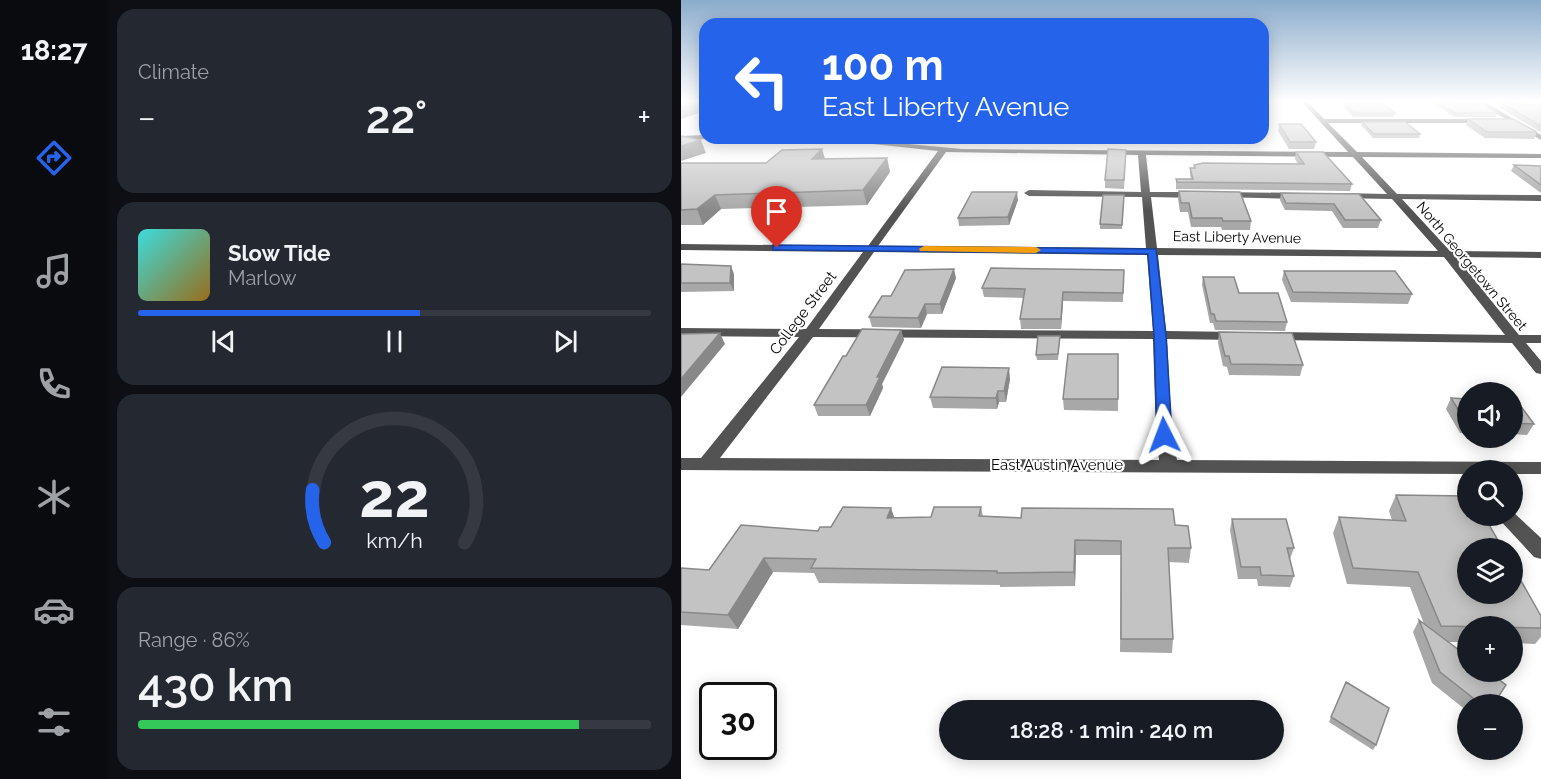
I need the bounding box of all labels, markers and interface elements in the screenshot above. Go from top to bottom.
text: 18:27 [21,35,87,66]
text: 100 m [822,41,944,90]
icon: left [723,42,801,120]
text: Climate [138,60,209,84]
text: 22° [366,91,427,144]
text: East Liberty Avenue [822,91,1069,122]
text: − [138,98,156,137]
text: + [637,98,651,137]
icon: directions [33,137,75,179]
pin [751,186,802,248]
icon: arrive [760,195,793,228]
street label: North Georgetown Street [1413,198,1531,334]
street label: East Liberty Avenue [1173,228,1301,246]
text: Slow Tide [228,240,330,266]
icon: music [33,250,75,292]
text: Marlow [228,266,297,290]
street label: College Street [766,268,840,358]
icon: previous [207,325,240,358]
icon: pause [378,325,411,358]
icon: next [549,325,582,358]
icon: phone [33,363,75,405]
map controls [1457,382,1523,760]
button: sound [1457,382,1523,448]
position arrow [1132,403,1196,467]
street label: East Austin Avenue [991,456,1123,474]
text: 22 [359,458,430,532]
button: search [1457,460,1523,526]
icon: climate [33,476,75,518]
text: km/h [366,528,423,553]
button: layers [1457,538,1523,604]
icon: car [33,589,75,631]
button: + [1457,616,1523,682]
text: Range · 86% [138,628,250,652]
text: 430 km [138,659,293,712]
speed limit sign: 30 [699,682,777,760]
button: − [1457,694,1523,760]
icon: filters [33,701,75,743]
text: 18:28 · 1 min · 240 m [1010,717,1213,743]

